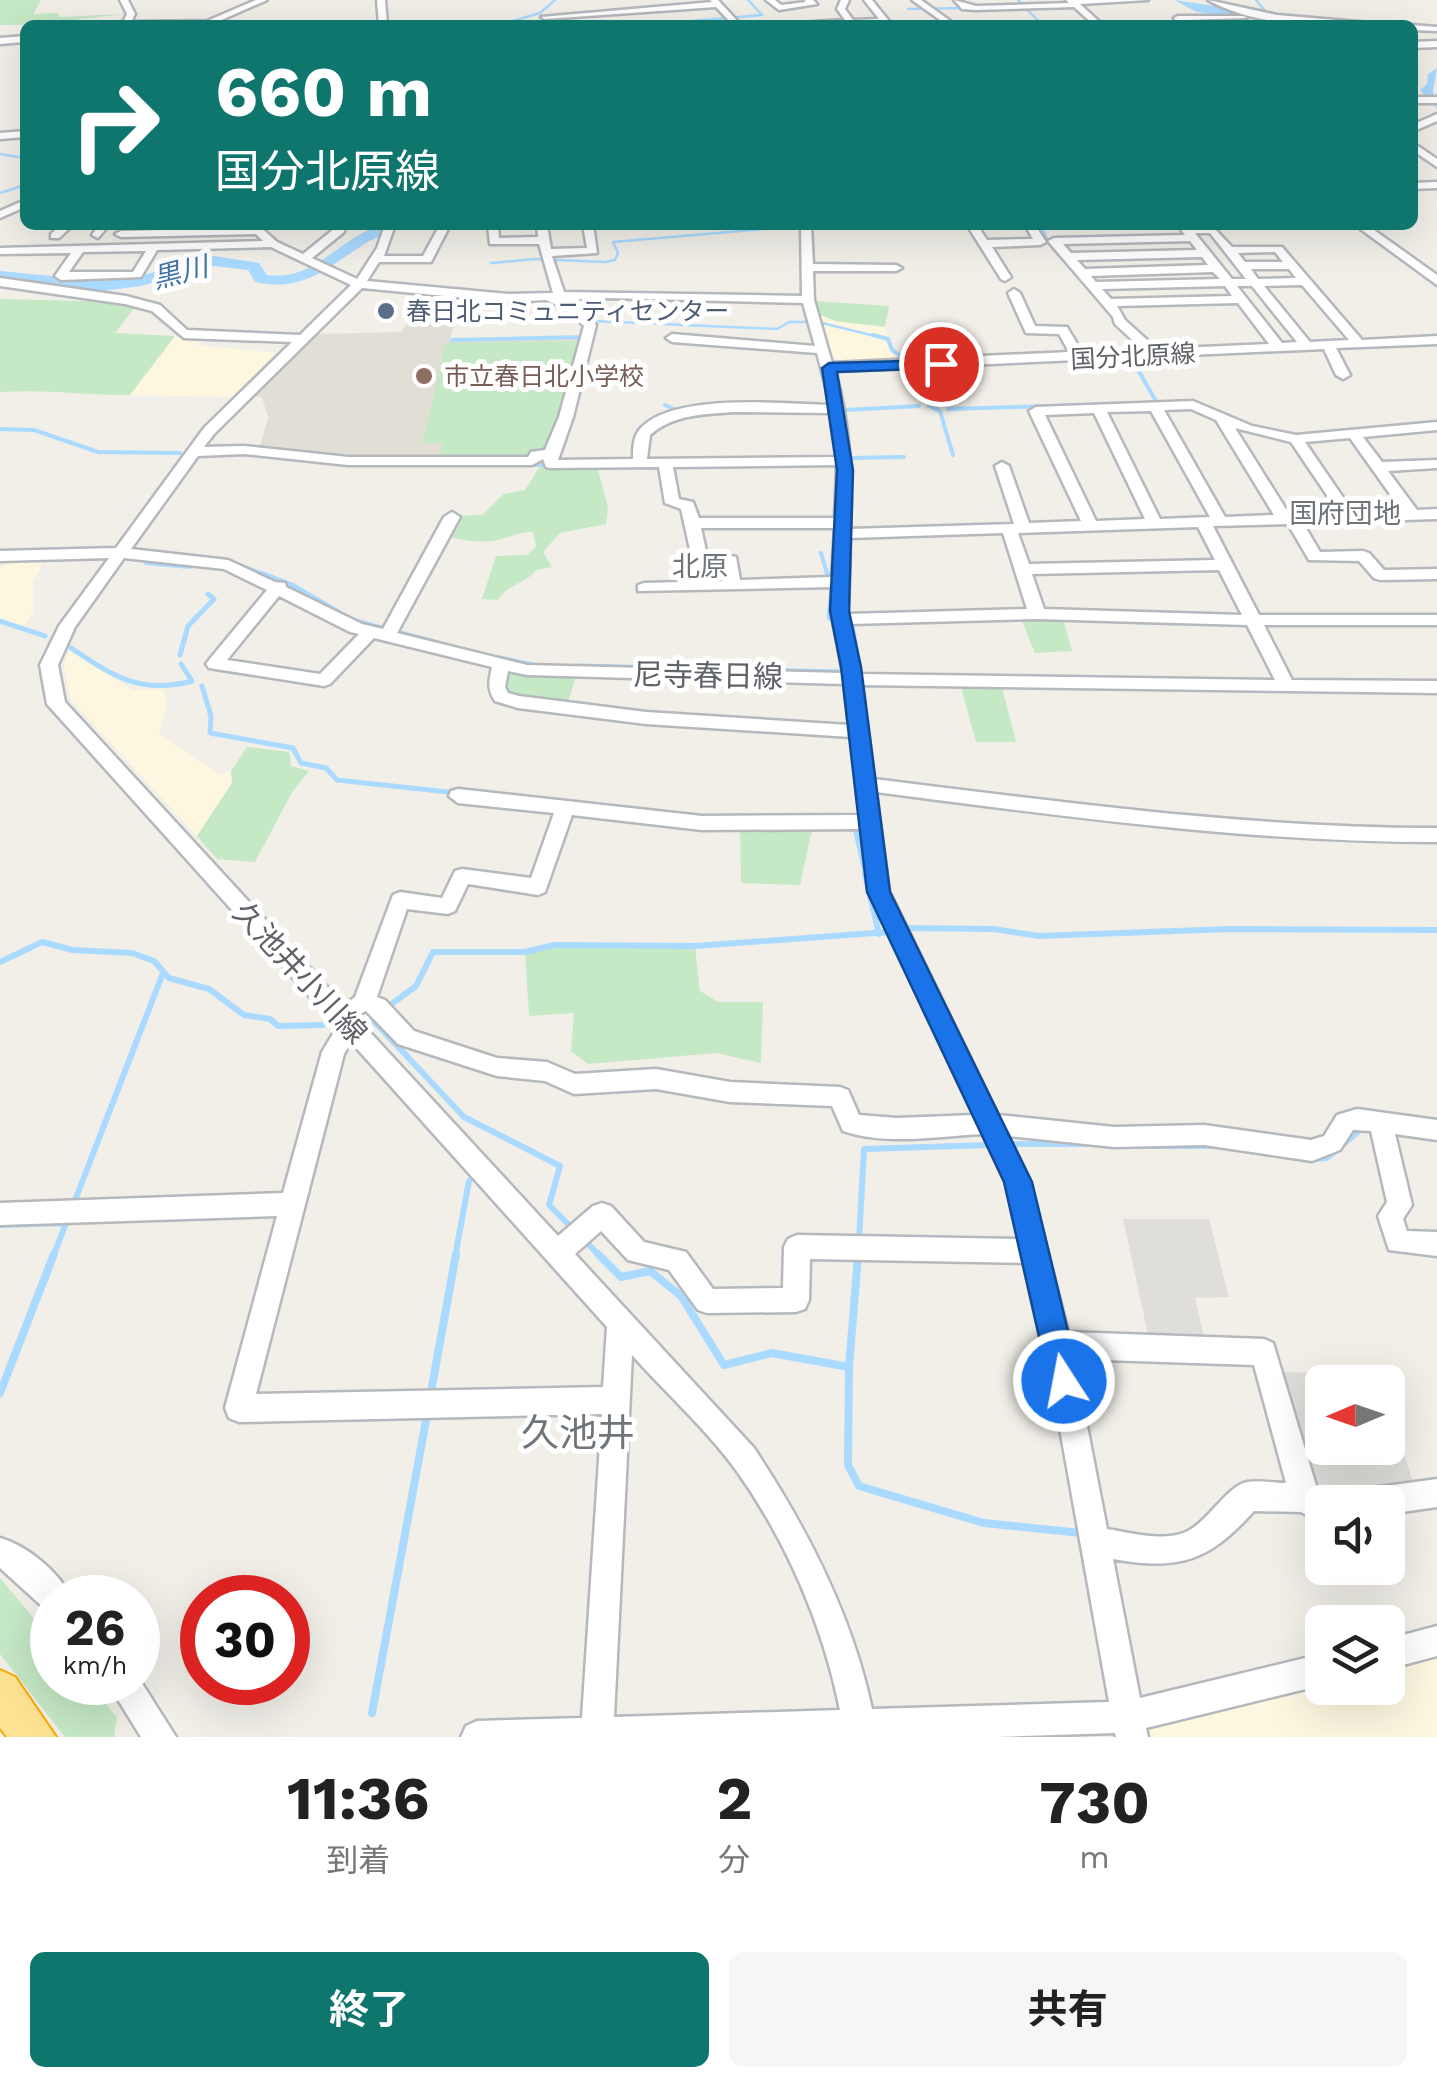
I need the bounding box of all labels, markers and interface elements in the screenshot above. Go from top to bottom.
text: 660 m [215,51,432,133]
icon: right [50,60,180,190]
text: 国分北原線 [215,145,440,198]
water label: 黒川 [149,249,214,295]
place label: 春日北コミュニティセンター [406,297,730,326]
marker: 春日北コミュニティセンター [375,300,397,322]
pin [899,322,984,407]
icon: arrive [914,337,969,392]
street label: 国分北原線 [1070,339,1196,374]
place label: 市立春日北小学校 [444,362,644,391]
marker: 市立春日北小学校 [413,365,435,387]
district label: 国府団地 [1289,497,1401,530]
district label: 北原 [672,550,728,583]
street label: 尼寺春日線 [633,657,783,694]
street label: 久池井小川線 [226,895,375,1050]
position arrow [1012,1329,1116,1433]
north arrow [1305,1365,1405,1465]
map controls [1305,1365,1405,1705]
district label: 久池井 [521,1411,635,1455]
button: sound [1305,1485,1405,1585]
speed limit sign: 30 [180,1575,310,1705]
text: 26 [65,1598,125,1657]
button: layers [1305,1605,1405,1705]
text: km/h [63,1651,127,1680]
text: 11:36 [287,1763,429,1834]
text: 2 [716,1763,752,1834]
text: 730 [1039,1767,1150,1838]
text: m [1079,1838,1110,1876]
text: 到着 [326,1841,390,1879]
text: 分 [718,1841,750,1879]
button: 終了 [30,1952,709,2067]
button: 共有 [729,1952,1407,2067]

